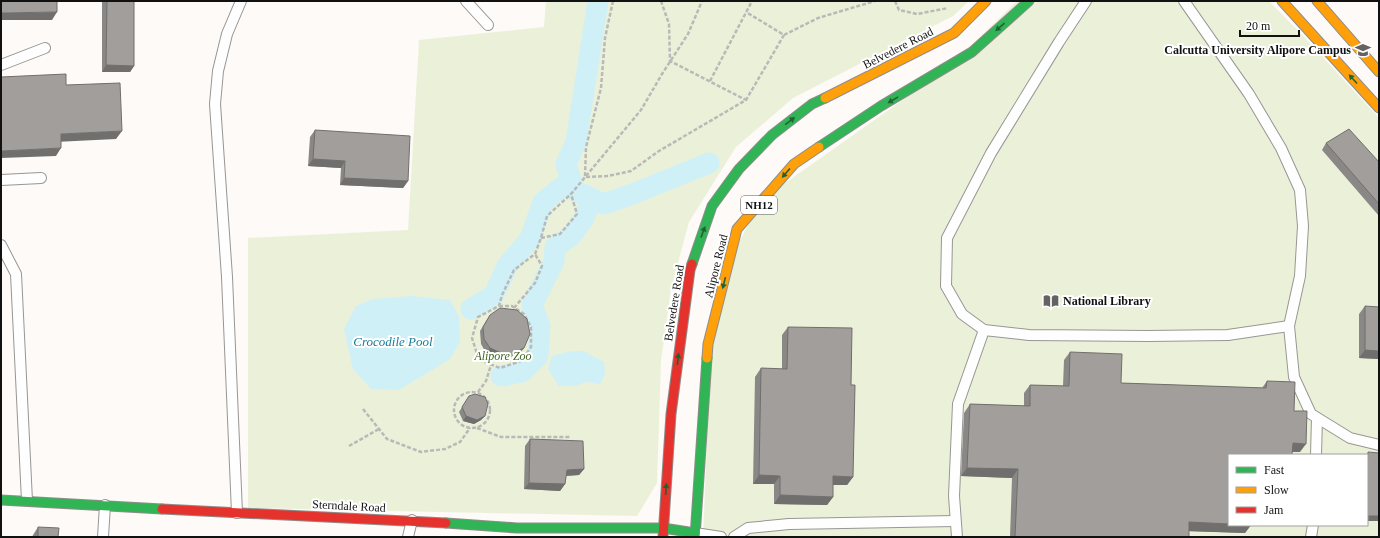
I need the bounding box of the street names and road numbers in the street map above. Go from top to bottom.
street label: Belvedere Road [861,24,935,72]
road number: NH12 [741,196,777,214]
street label: Alipore Road [701,233,731,299]
street label: Belvedere Road [661,264,687,342]
street label: Sterndale Road [312,497,386,515]

